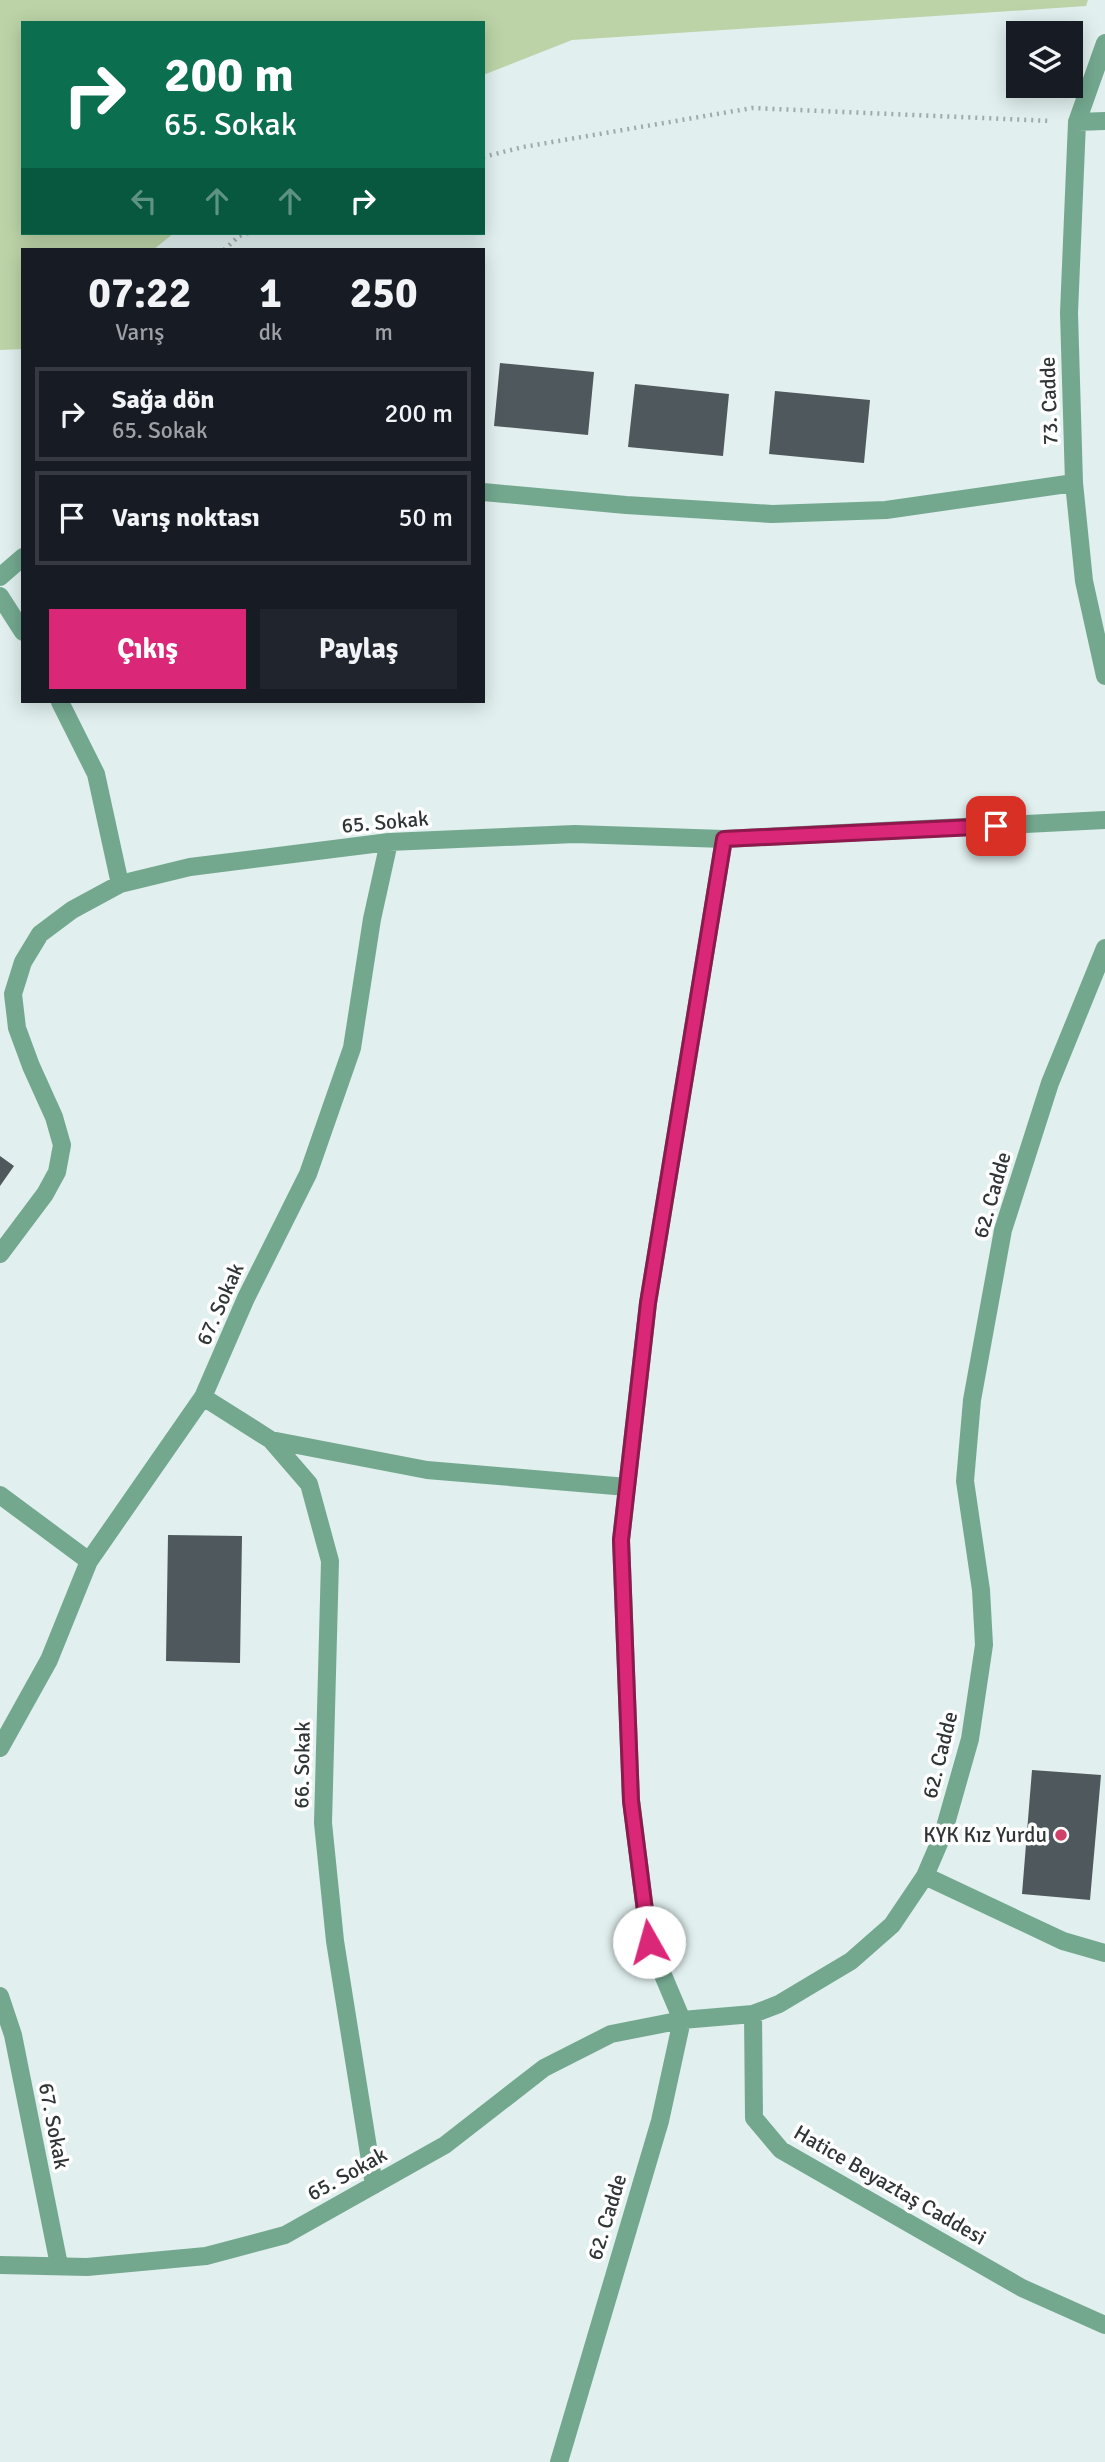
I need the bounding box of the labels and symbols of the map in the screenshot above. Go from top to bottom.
street label: 73. Cadde [1034,356,1064,446]
pin [966,796,1026,856]
street label: 65. Sokak [340,805,430,839]
street label: 62. Cadde [967,1149,1017,1241]
street label: 67. Sokak [190,1258,250,1349]
street label: 62. Cadde [917,1709,963,1801]
street label: 66. Sokak [288,1721,316,1809]
place label: KYK Kız Yurdu [923,1822,1047,1848]
marker: KYK Kız Yurdu [1053,1827,1069,1843]
position arrow [612,1905,686,1979]
street label: 67. Sokak [33,2081,75,2172]
street label: Hatice Beyaztaş Caddesi [789,2119,991,2251]
street label: 65. Sokak [303,2141,392,2206]
street label: 62. Cadde [582,2171,632,2263]

